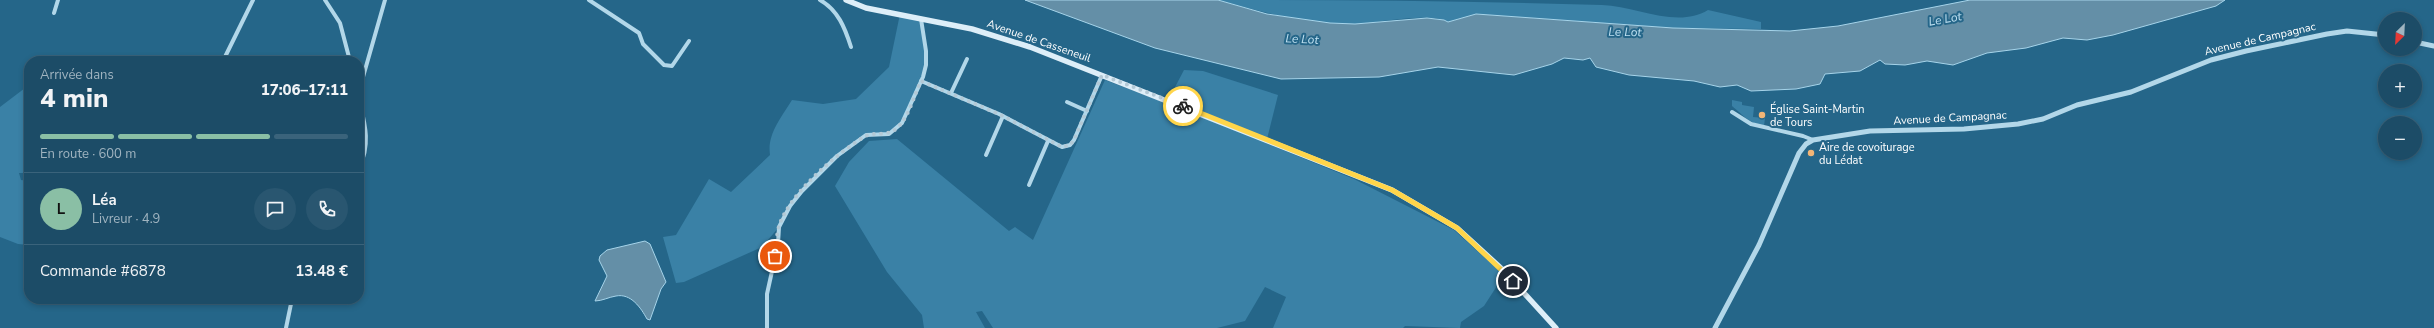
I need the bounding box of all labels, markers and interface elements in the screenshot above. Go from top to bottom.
water label: Le Lot [1927,8,1964,30]
north arrow [2378,12,2422,56]
map controls [2378,12,2422,160]
street label: Avenue de Casseneuil [985,16,1094,66]
street label: Avenue de Campagnac [2203,19,2317,59]
water label: Le Lot [1608,24,1643,40]
water label: Le Lot [1285,30,1320,48]
button: + [2378,64,2422,108]
text: Arrivée dans [40,66,114,84]
text: 17:06–17:11 [261,80,348,100]
text: 4 min [40,81,108,116]
courier [1163,86,1203,126]
icon: bike [1172,95,1194,117]
place label: Église Saint-Martin de Tours [1770,101,1865,130]
street label: Avenue de Campagnac [1893,108,2007,128]
marker: Église Saint-Martin de Tours [1757,110,1767,120]
button: − [2378,116,2422,160]
place label: Aire de covoiturage du Lédat [1819,140,1915,168]
text: En route · 600 m [40,145,136,163]
marker: Aire de covoiturage du Lédat [1806,148,1816,158]
button: chat [254,188,296,230]
button: phone [306,188,348,230]
text: Léa [92,190,117,210]
text: L [57,199,65,219]
text: Livreur · 4.9 [92,210,160,228]
pin [758,239,792,273]
icon: bag [764,245,786,267]
text: Commande #6878 [40,261,166,281]
text: 13.48 € [295,261,348,281]
pin [1496,264,1530,298]
icon: home [1502,270,1524,292]

